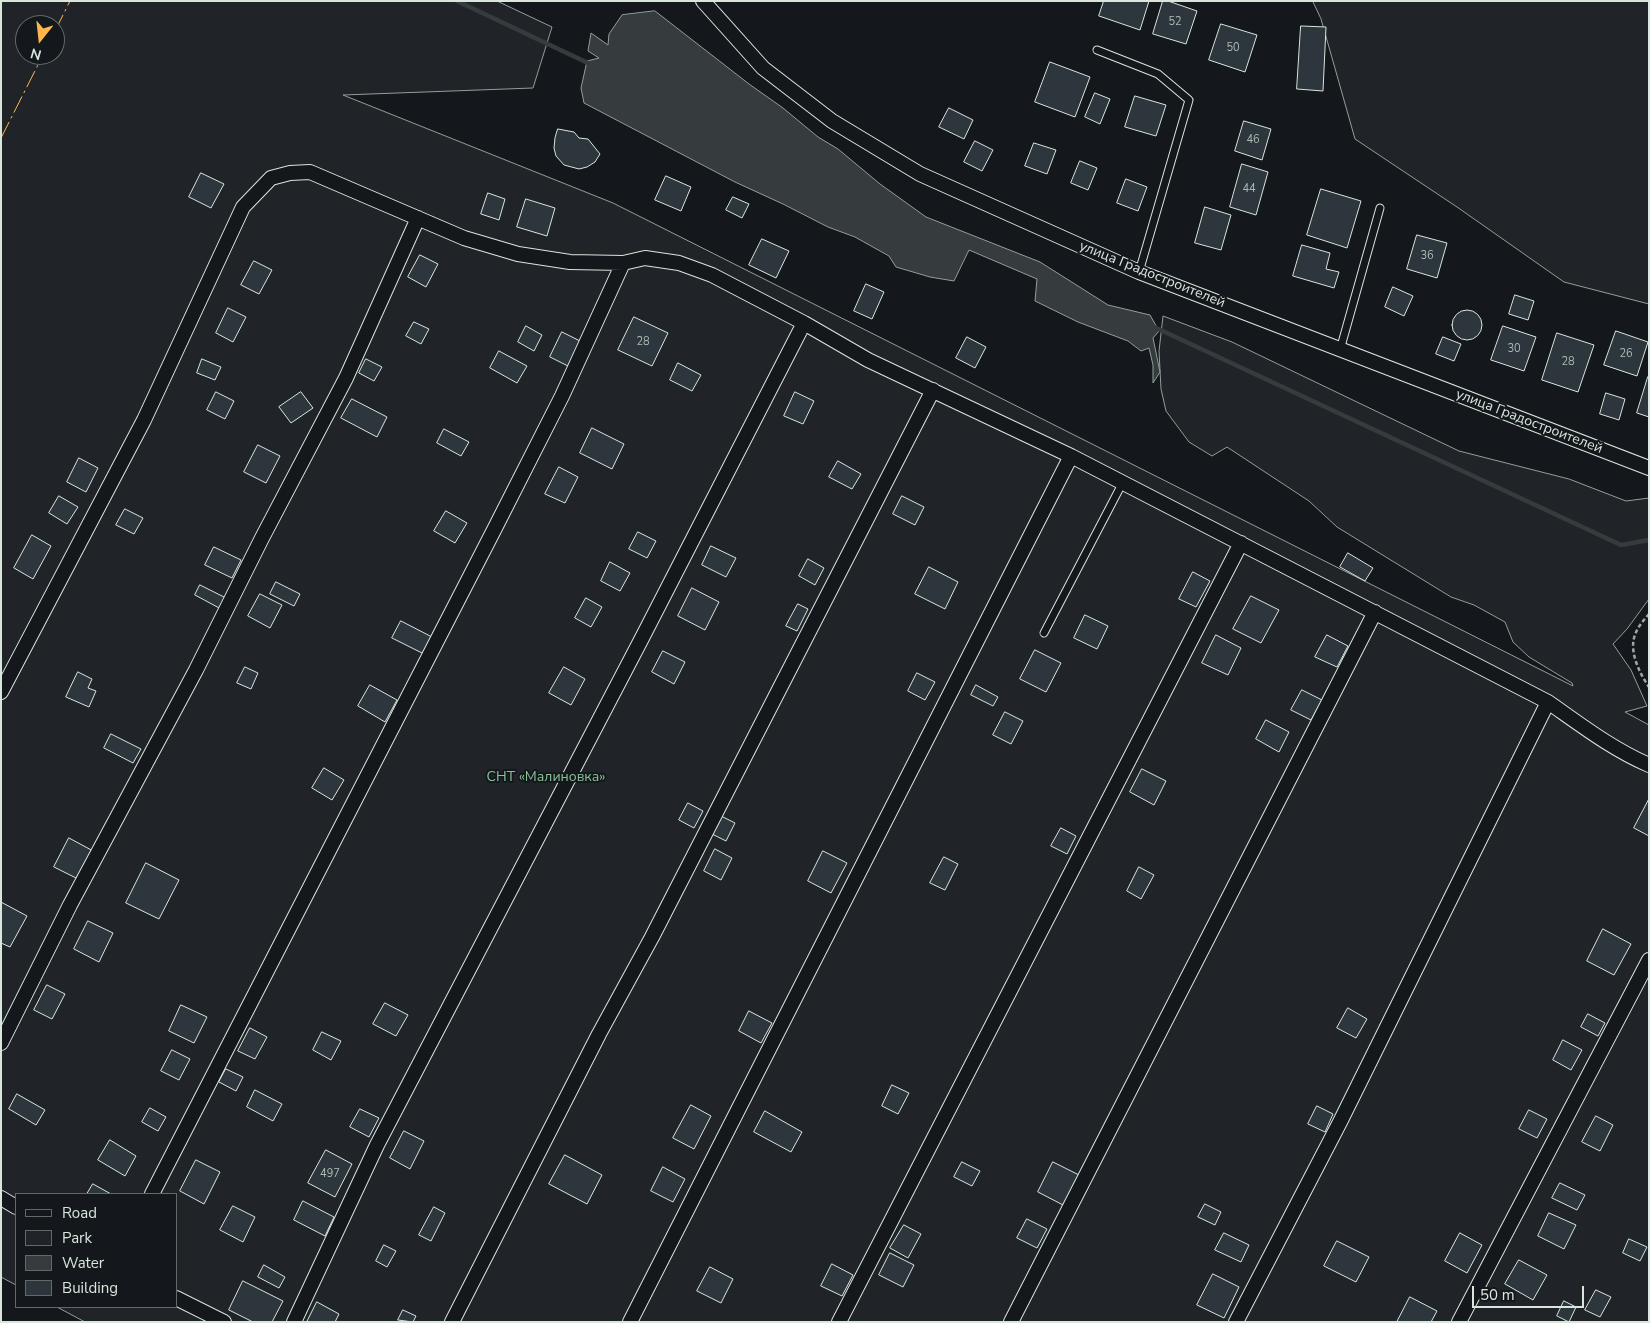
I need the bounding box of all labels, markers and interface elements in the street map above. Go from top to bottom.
north arrow [15,15,65,65]
house number: 52 [1168,15,1182,29]
house number: 50 [1226,41,1240,55]
text: N [28,43,44,65]
house number: 46 [1246,133,1260,147]
house number: 44 [1242,182,1256,196]
street label: улица Градостроителей [1077,238,1227,312]
house number: 36 [1420,249,1434,263]
house number: 28 [636,335,650,349]
house number: 30 [1507,342,1521,356]
house number: 26 [1619,347,1633,361]
house number: 28 [1561,355,1575,369]
street label: улица Градостроителей [1453,386,1605,458]
park label: СНТ «Малиновка» [487,770,605,786]
house number: 497 [320,1167,340,1181]
legend [15,1193,178,1308]
text: Road [62,1203,97,1223]
text: Park [62,1228,92,1248]
text: Water [62,1253,104,1273]
scale bar [1475,1276,1588,1308]
text: Building [62,1278,118,1298]
text: 50 m [1480,1285,1515,1305]

